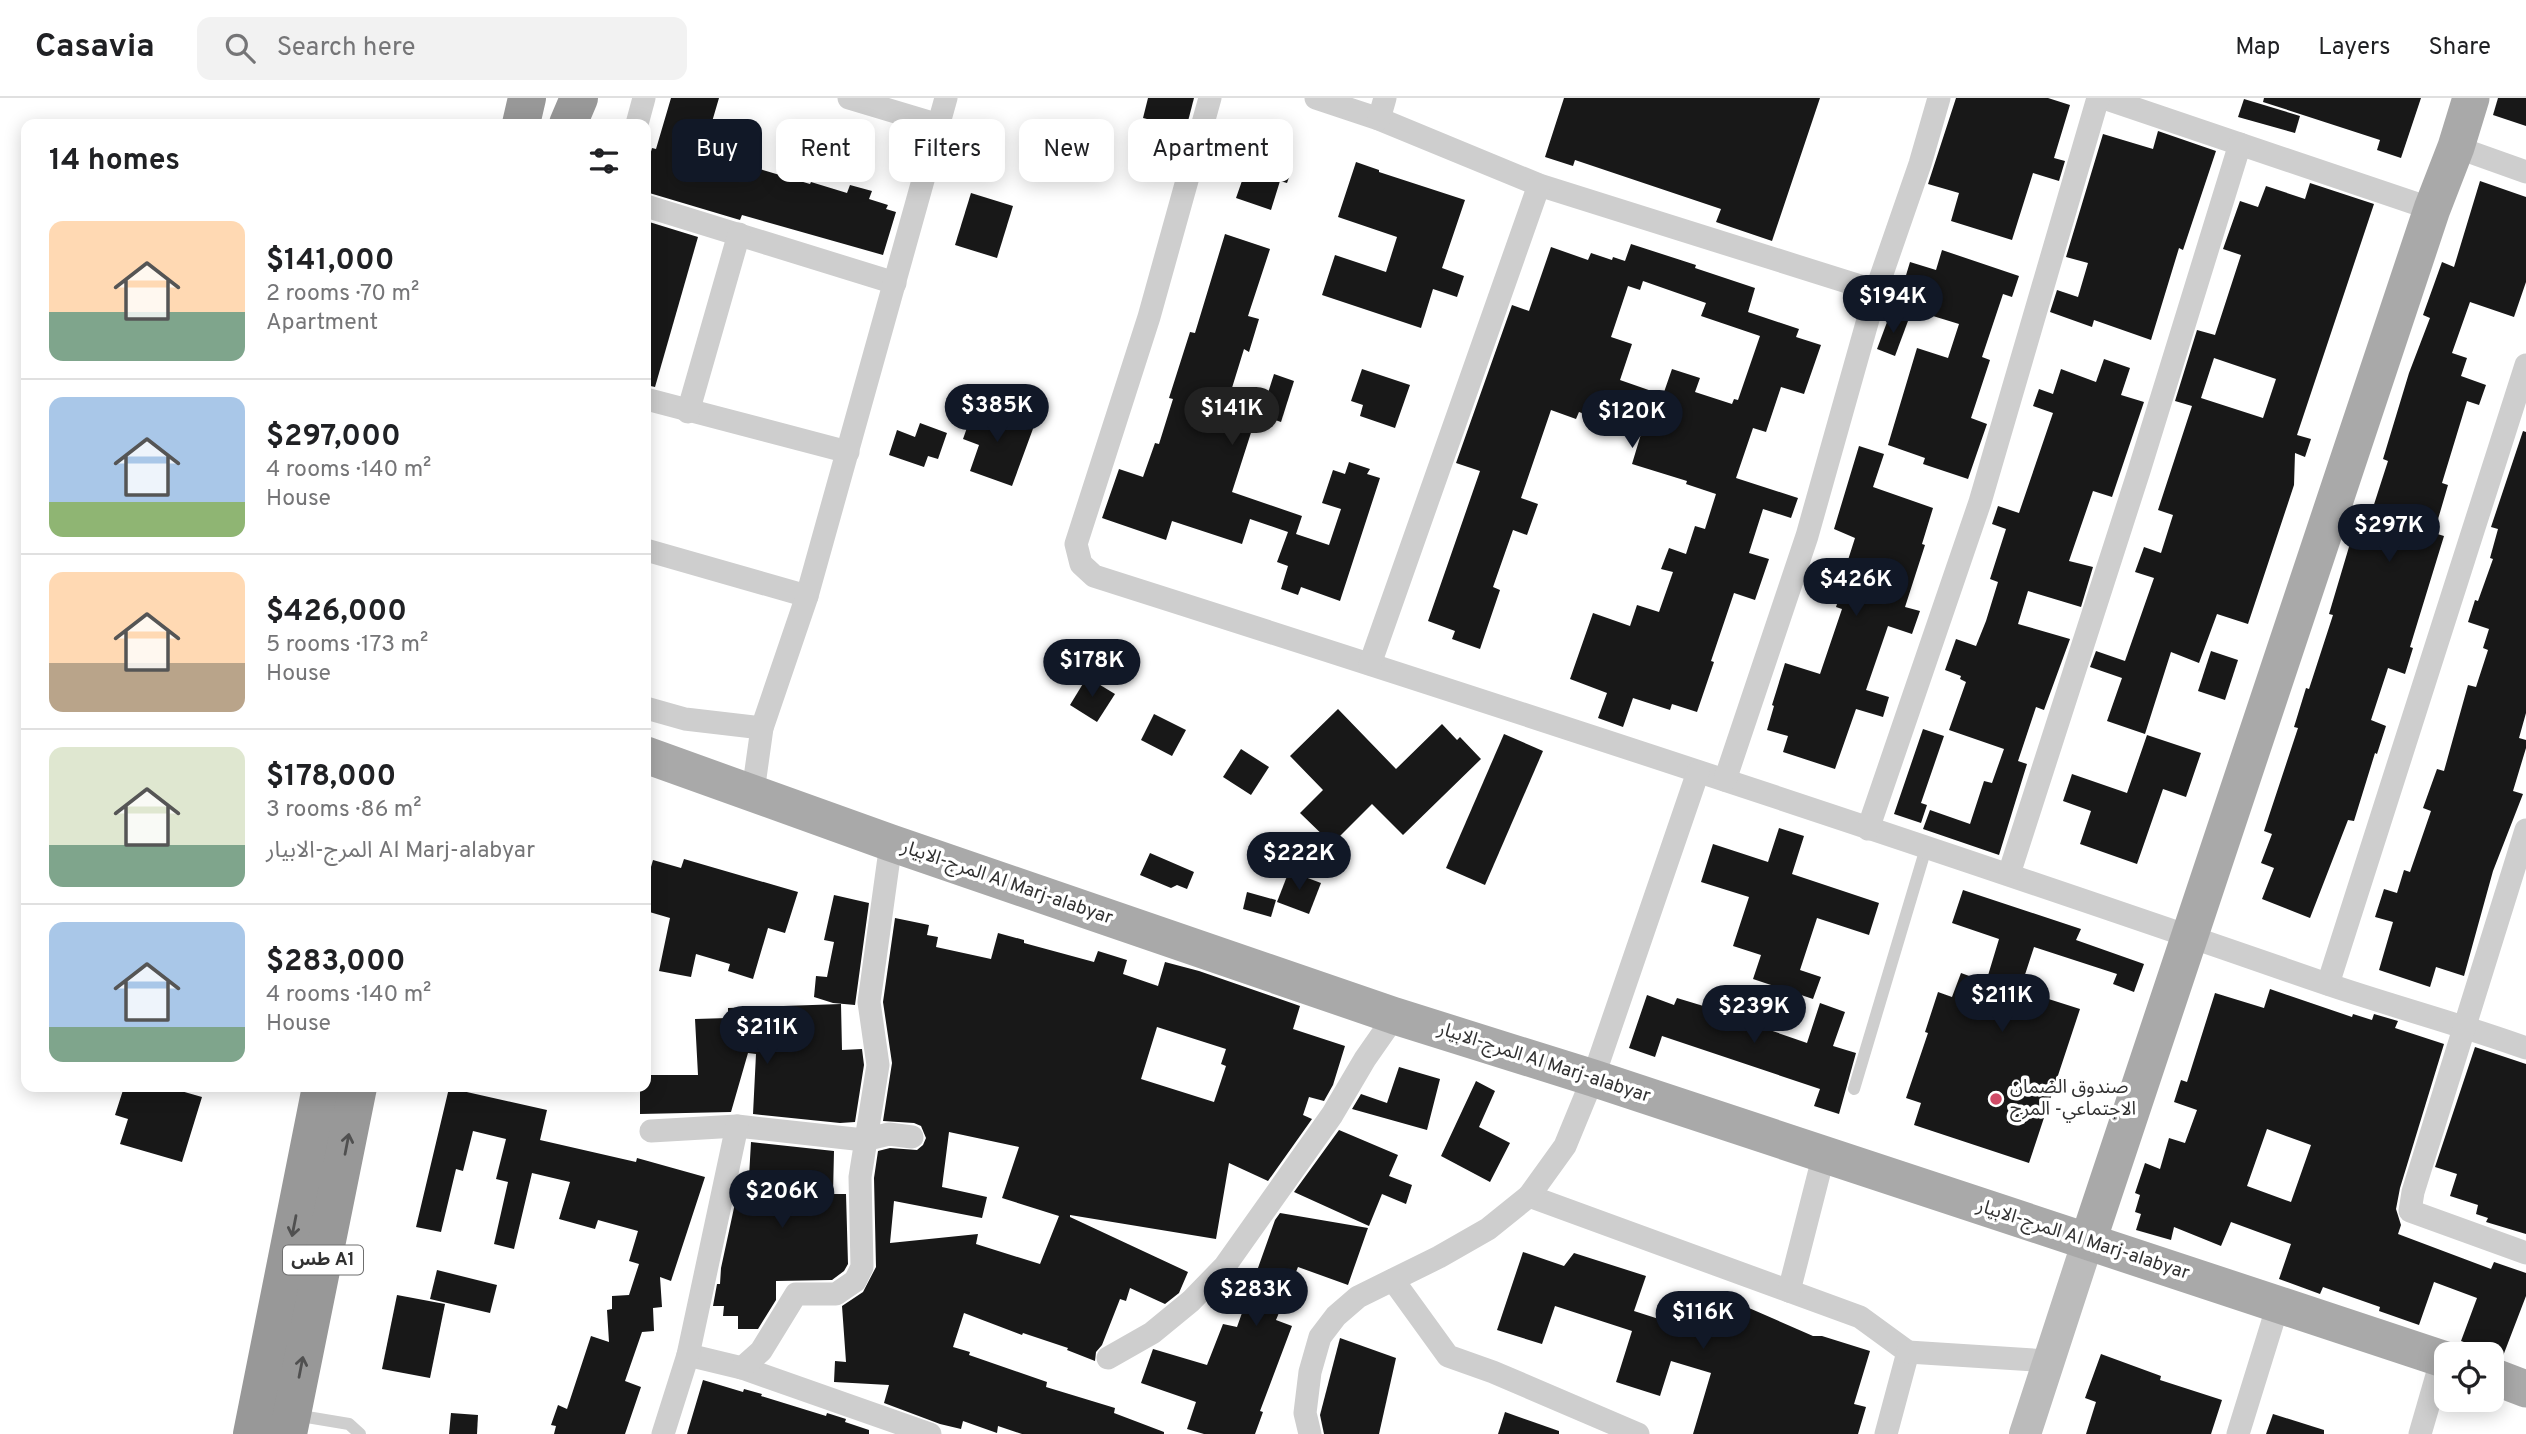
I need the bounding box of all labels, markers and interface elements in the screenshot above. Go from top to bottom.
search box [197,17,687,80]
text: Casavia [35,27,155,69]
icon: search [221,29,259,67]
text: Search here [277,32,416,65]
text: Map [2235,33,2280,63]
text: Layers [2318,33,2390,63]
text: Share [2428,33,2491,63]
chip: Buy [672,119,762,182]
chip: Rent [776,119,875,182]
chip: Filters [889,119,1005,182]
chip: New [1019,119,1114,182]
chip: Apartment [1128,119,1293,182]
icon: filters [585,142,623,180]
text: 14 homes [49,143,180,180]
text: $141,000 [266,243,395,280]
icon: home [105,249,189,333]
pin: $194K [1844,275,1942,335]
text: 2 rooms · 70 m² [266,280,419,309]
text: $194K [1859,283,1927,312]
text: Apartment [266,309,378,338]
pin: $385K [948,384,1046,444]
pin: $141K [1183,388,1281,447]
pin: $120K [1583,390,1681,450]
text: $385K [961,392,1033,421]
text: $141K [1200,395,1264,424]
text: $120K [1598,398,1666,427]
text: $297,000 [266,419,401,456]
icon: home [105,425,189,509]
text: 4 rooms · 140 m² [266,456,431,485]
text: House [266,485,331,514]
pin: $297K [2340,504,2438,564]
text: $297K [2354,512,2424,541]
pin: $426K [1807,559,1905,618]
text: $426K [1819,566,1893,595]
text: $426,000 [266,594,407,631]
icon: home [105,600,189,684]
text: 5 rooms · 173 m² [266,631,428,660]
pin: $178K [1043,640,1141,699]
text: $178K [1059,647,1125,676]
text: House [266,660,331,689]
text: $178,000 [266,759,396,796]
icon: home [105,775,189,859]
text: 3 rooms · 86 m² [266,796,422,825]
pin: $222K [1250,832,1348,892]
street label: المرج-الابيار Al Marj-alabyar [897,835,1117,931]
text: المرج-الابيار Al Marj-alabyar [266,837,535,866]
text: $222K [1263,840,1335,869]
text: $283,000 [266,944,405,981]
icon: home [105,950,189,1034]
pin: $211K [1953,974,2051,1034]
text: 4 rooms · 140 m² [266,981,431,1010]
text: $211K [1971,982,2033,1011]
pin: $239K [1705,986,1803,1045]
text: $239K [1718,993,1790,1022]
pin: $211K [718,1006,816,1066]
text: House [266,1010,331,1039]
text: $211K [736,1014,798,1043]
street label: المرج-الابيار Al Marj-alabyar [1434,1017,1654,1109]
place label: صندوق الضمان الاجتماعي- المرج [2010,1076,2136,1123]
marker: صندوق الضمان الاجتماعي- المرج [1988,1091,2004,1107]
one-way arrow [340,1133,354,1156]
pin: $206K [733,1170,831,1230]
text: $206K [745,1178,819,1207]
street label: المرج-الابيار Al Marj-alabyar [1973,1194,2193,1286]
one-way arrow [286,1214,300,1237]
road number: طس A1 [283,1246,363,1274]
pin: $283K [1207,1268,1305,1328]
text: $283K [1220,1276,1292,1305]
pin: $116K [1654,1292,1752,1351]
text: $116K [1672,1299,1734,1328]
map controls [2434,1342,2504,1412]
button: locate [2434,1342,2504,1412]
one-way arrow [295,1356,309,1379]

